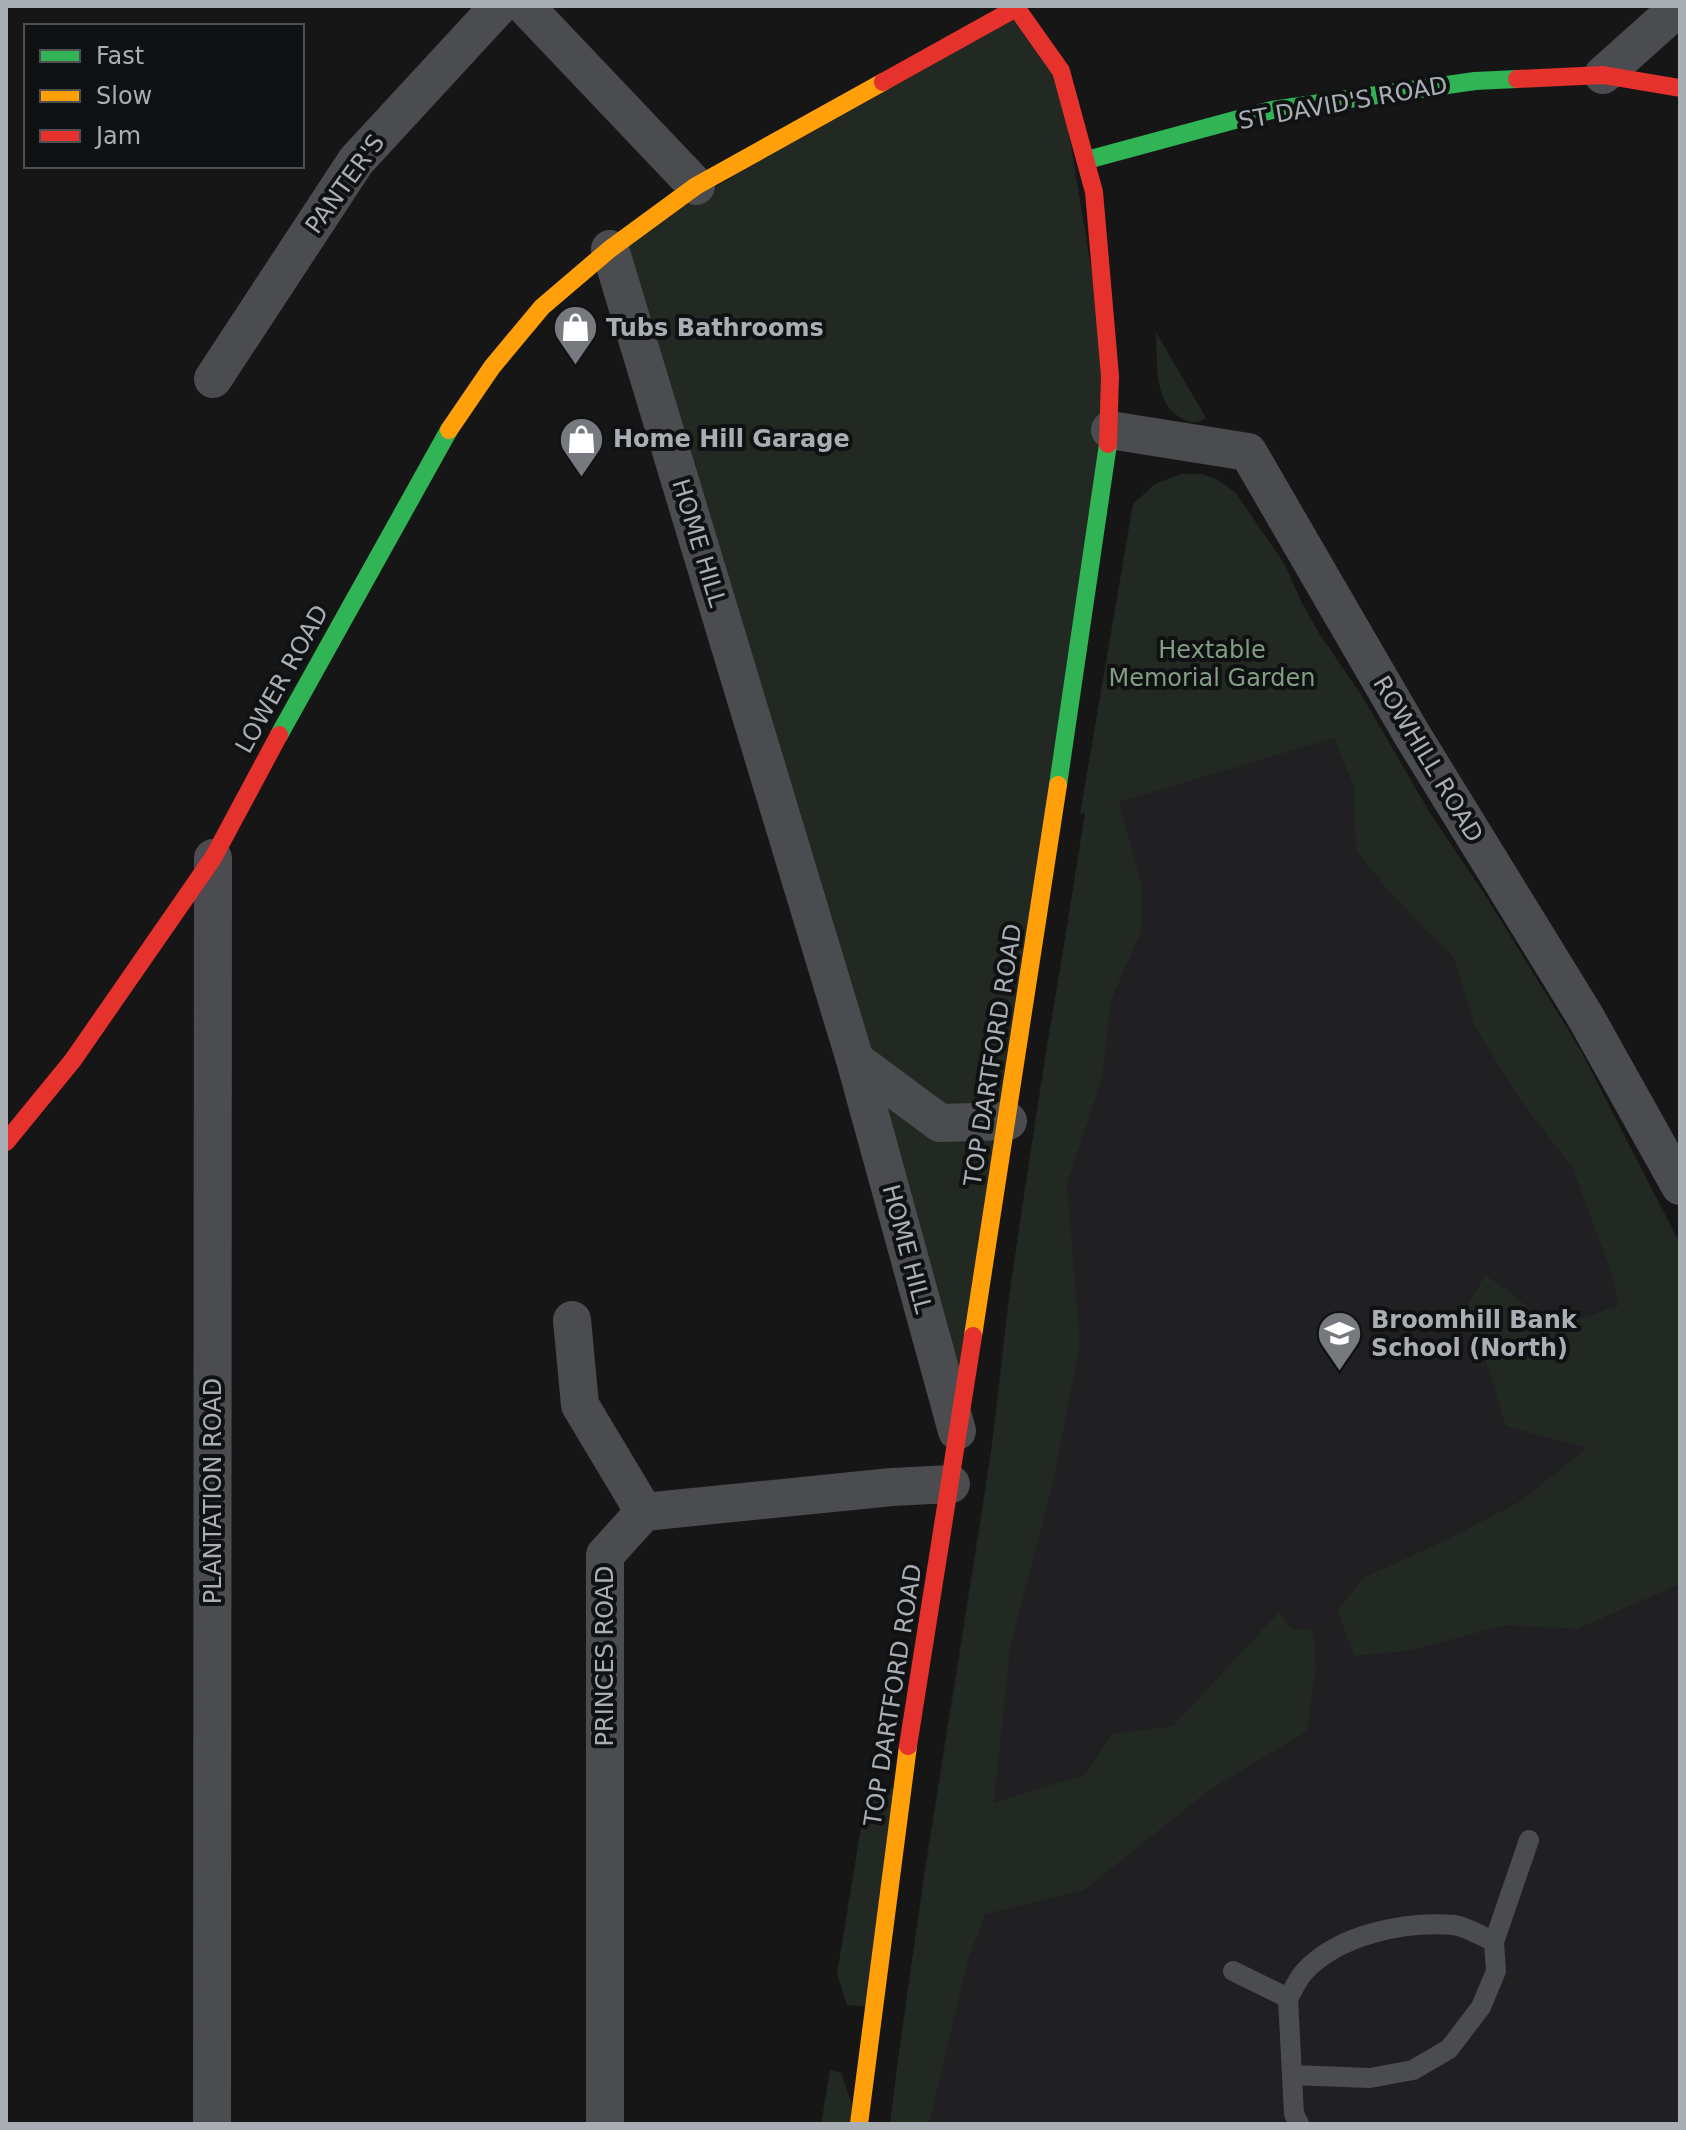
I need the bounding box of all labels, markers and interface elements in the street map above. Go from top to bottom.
legend [24,24,304,168]
text: Fast [96,42,144,70]
street label: ST DAVID'S ROAD [1236,71,1450,135]
text: Slow [96,82,152,110]
text: Jam [94,122,141,150]
street label: PANTER'S [300,129,390,239]
shop icon: Tubs Bathrooms [551,304,599,367]
place label: Tubs Bathrooms [606,314,824,342]
shop icon: Home Hill Garage [558,415,606,478]
place label: Home Hill Garage [613,425,850,453]
street label: HOME HILL [666,476,732,611]
street label: LOWER ROAD [230,600,334,758]
park label: Hextable Memorial Garden [1108,636,1316,692]
street label: ROWHILL ROAD [1367,671,1489,847]
street label: TOP DARTFORD ROAD [958,922,1028,1189]
street label: HOME HILL [876,1181,938,1317]
place label: Broomhill Bank School (North) [1371,1306,1578,1362]
school or university icon: Broomhill Bank School (North) [1316,1310,1364,1373]
street label: PLANTATION ROAD [199,1378,227,1604]
street label: TOP DARTFORD ROAD [858,1562,928,1829]
street label: PRINCES ROAD [591,1565,619,1747]

